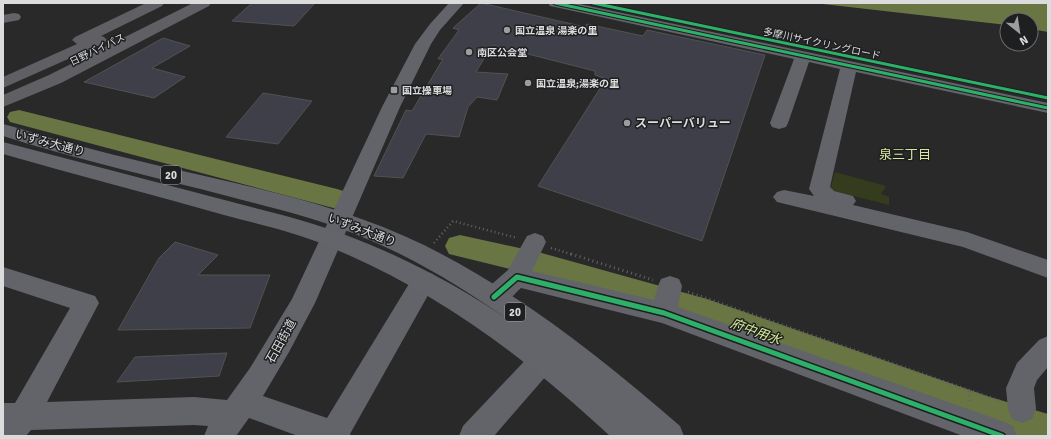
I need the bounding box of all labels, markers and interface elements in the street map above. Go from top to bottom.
north arrow [999,12,1039,52]
marker: 国立温泉 湯楽の里 [502,25,512,35]
place label: 国立温泉 湯楽の里 [515,25,597,37]
street label: 多摩川サイクリングロード [762,26,882,62]
street label: 日野バイパス [68,31,127,68]
text: N [1017,33,1030,48]
marker: 南区公会堂 [464,47,474,57]
place label: 南区公会堂 [477,47,527,59]
marker: 国立温泉;湯楽の里 [523,78,533,88]
place label: 国立温泉;湯楽の里 [536,78,619,90]
marker: 国立操車場 [389,85,399,95]
place label: 国立操車場 [402,85,452,97]
place label: スーパーバリュー [635,116,731,131]
marker: スーパーバリュー [622,118,632,128]
street label: いずみ大通り [13,127,87,160]
district label: 泉三丁目 [879,147,931,163]
road number: 20 [161,166,181,184]
street label: いずみ大通り [326,211,398,250]
road number: 20 [505,303,525,321]
water label: 府中用水 [728,316,785,349]
street label: 石田街道 [263,317,300,366]

